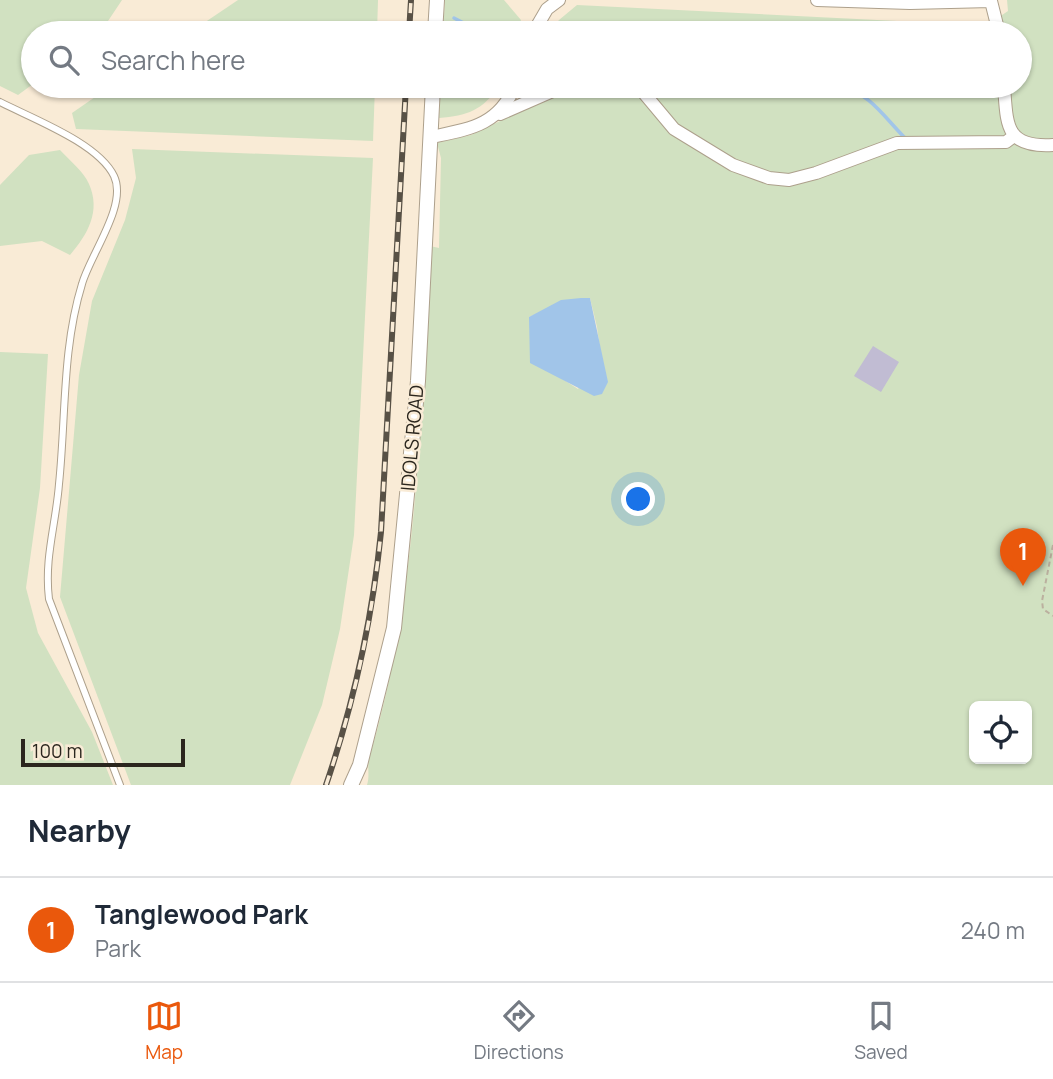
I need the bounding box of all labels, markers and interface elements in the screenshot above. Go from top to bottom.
search box [21,21,1032,98]
icon: search [45,41,83,79]
text: Search here [101,42,246,78]
street label: IDOLS ROAD [394,384,430,492]
your location [621,482,655,516]
pin: 1 [1000,528,1046,586]
map controls [969,701,1032,764]
button: locate [969,701,1032,764]
scale bar [21,736,186,768]
text: 100 m [32,738,83,764]
text: Nearby [28,810,131,851]
text: Tanglewood Park [95,896,308,932]
text: 1 [46,914,56,946]
text: 240 m [961,914,1025,946]
text: Park [95,932,141,964]
tab: Map [145,997,183,1065]
tab: Directions [474,997,564,1065]
tab: Saved [854,997,908,1065]

